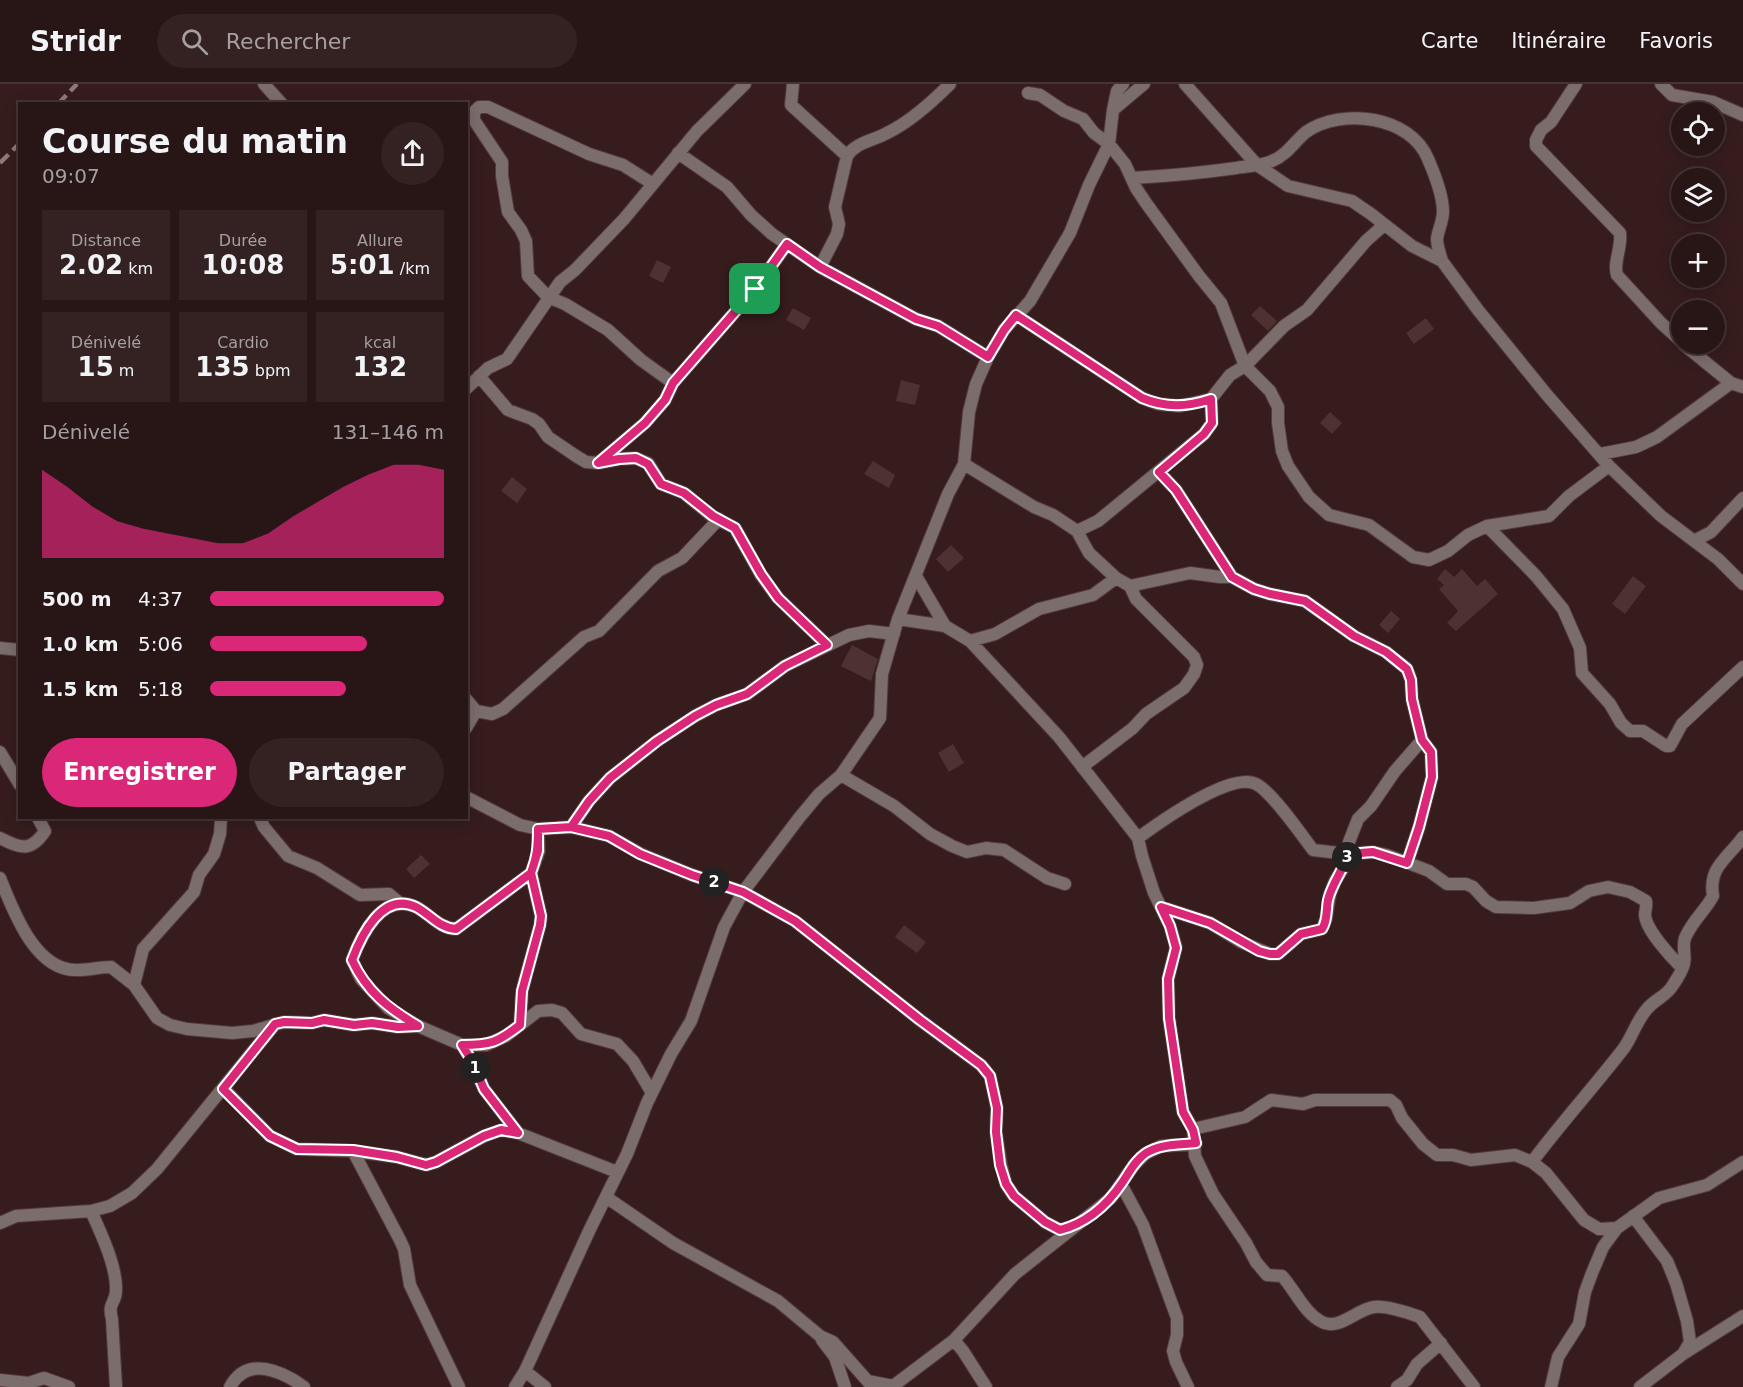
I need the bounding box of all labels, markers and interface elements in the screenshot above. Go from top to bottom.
search box [157,14,577,68]
text: Stridr [30,25,121,58]
icon: search [178,25,211,58]
text: Rechercher [226,29,350,54]
text: Carte [1421,29,1478,53]
text: Itinéraire [1511,29,1606,53]
text: Favoris [1639,29,1713,53]
map controls [1671,102,1725,354]
button: locate [1671,102,1725,156]
text: Course du matin [42,122,348,161]
button: share [381,122,444,185]
text: 09:07 [42,164,100,188]
button: layers [1671,168,1725,222]
text: Distance [71,231,141,250]
text: Durée [219,231,267,250]
text: Allure [357,231,403,250]
button: + [1671,234,1725,288]
text: 2.02 [59,250,123,280]
text: 10:08 [202,250,284,280]
text: 5:01 [330,250,395,280]
text: km [123,259,153,278]
text: /km [395,259,430,278]
pin [729,263,780,314]
icon: arrive [738,272,771,305]
button: − [1671,300,1725,354]
text: Dénivelé [71,333,141,352]
text: Cardio [217,333,269,352]
text: kcal [364,333,396,352]
text: 15 [78,352,114,382]
text: 135 [195,352,250,382]
text: 132 [353,352,407,382]
text: m [114,361,134,380]
text: bpm [250,361,291,380]
text: Dénivelé [42,420,130,444]
text: 131–146 m [332,420,444,444]
text: 500 m [42,587,112,611]
text: 4:37 [138,587,183,611]
text: 1.0 km [42,632,119,656]
text: 5:06 [138,632,183,656]
text: 1.5 km [42,677,119,701]
text: 5:18 [138,677,183,701]
button: Enregistrer [42,738,237,807]
button: Partager [249,738,444,807]
pin: 3 [1332,842,1362,872]
text: 3 [1341,847,1353,866]
pin: 2 [699,867,729,897]
text: 2 [708,872,720,891]
pin: 1 [460,1053,490,1083]
text: 1 [469,1058,481,1077]

